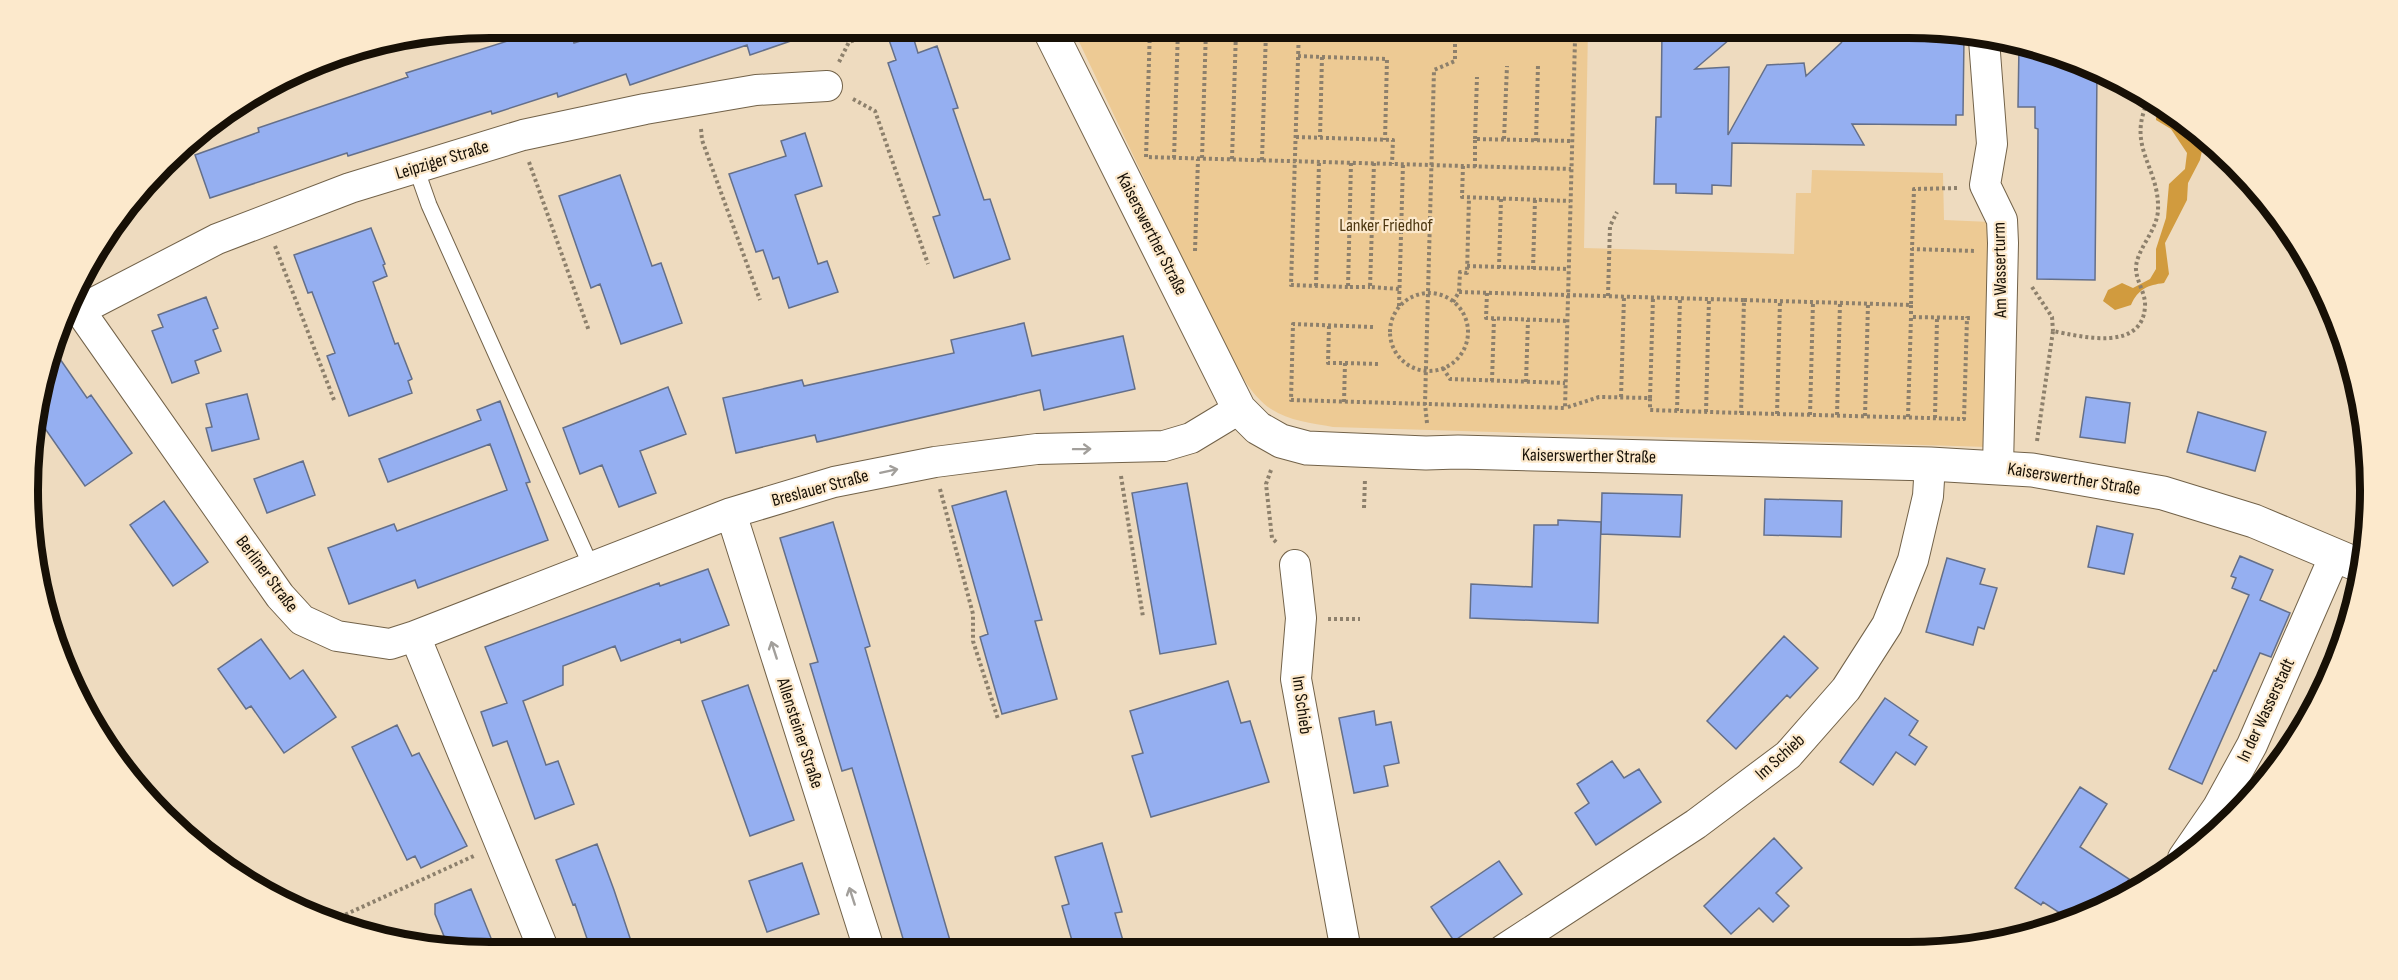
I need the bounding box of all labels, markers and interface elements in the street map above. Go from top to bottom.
street label: Leipziger Straße [393,136,491,184]
street label: Kaiserswerther Straße [1112,169,1192,299]
park label: Lanker Friedhof [1339,215,1434,236]
street label: Am Wasserturm [1989,222,2011,319]
one-way arrow [1072,443,1092,454]
street label: Kaiserswerther Straße [1522,444,1656,468]
street label: Kaiserswerther Straße [2006,458,2142,500]
street label: Breslauer Straße [769,465,871,511]
one-way arrow [879,465,898,476]
street label: Berliner Straße [231,532,303,616]
one-way arrow [768,641,779,660]
street label: In der Wasserstadt [2233,654,2299,765]
street label: Allensteiner Straße [772,674,828,791]
street label: Im Schieb [1288,674,1316,736]
street label: Im Schieb [1751,730,1809,784]
one-way arrow [846,887,857,906]

